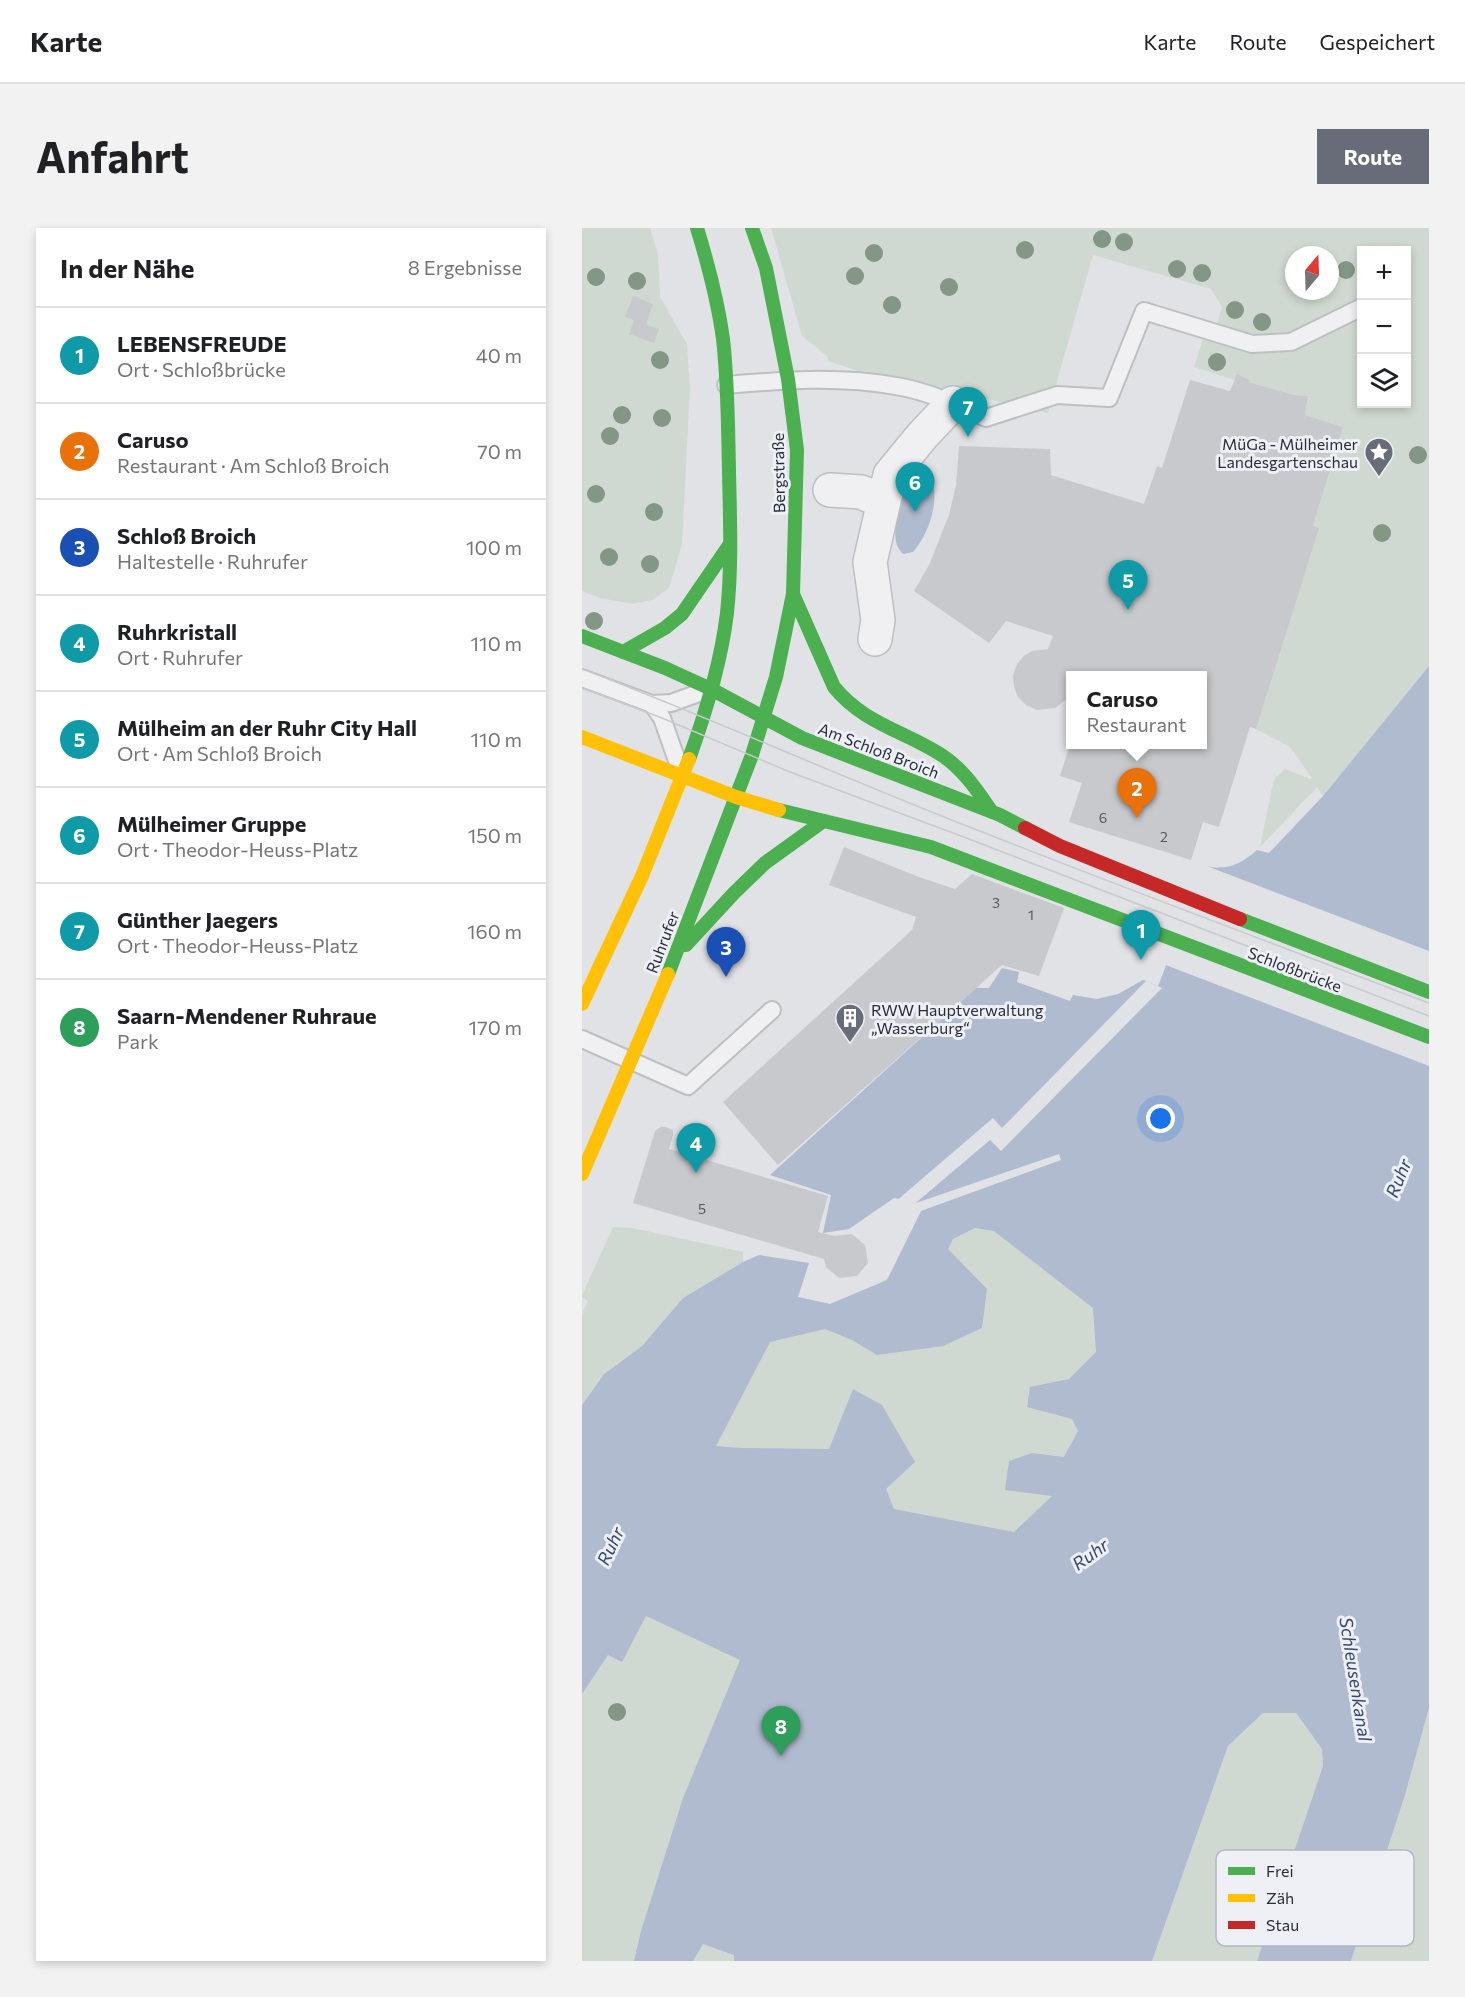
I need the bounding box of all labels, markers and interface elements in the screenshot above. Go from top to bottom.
text: Karte [30,24,102,58]
text: Karte [1143,29,1196,54]
text: Route [1229,29,1287,54]
text: Gespeichert [1320,29,1435,54]
button: Route [1317,129,1429,184]
text: Anfahrt [36,130,189,182]
north arrow [1285,246,1339,300]
map controls [1357,246,1411,408]
button: + [1357,246,1411,300]
text: In der Nähe [60,252,195,283]
text: 8 Ergebnisse [408,255,522,279]
button: − [1357,300,1411,354]
text: LEBENSFREUDE [117,330,287,357]
text: 1 [75,343,84,367]
text: 40 m [476,343,522,367]
button: layers [1357,354,1411,408]
text: Ort · Schloßbrücke [117,357,286,381]
pin: 7 [948,388,988,437]
text: Caruso [117,426,189,453]
street label: Bergstraße [768,433,788,513]
place label: MüGa - Mülheimer Landesgartenschau [1217,434,1359,471]
place icon: MüGa - Mülheimer Landesgartenschau [1363,436,1395,478]
text: 2 [74,439,85,463]
text: 70 m [477,439,522,463]
text: Restaurant · Am Schloß Broich [117,453,389,477]
pin: 6 [896,462,934,512]
text: Schloß Broich [117,522,256,549]
text: 3 [74,535,85,559]
text: 100 m [466,535,522,559]
text: Haltestelle · Ruhrufer [117,549,308,573]
pin: 5 [1108,560,1148,610]
text: Ruhrkristall [117,618,237,645]
text: 4 [73,631,86,655]
text: 110 m [471,631,522,655]
text: Ort · Ruhrufer [117,645,243,669]
popup [1066,671,1207,749]
text: Caruso [1086,685,1158,712]
text: Restaurant [1086,712,1187,736]
text: Mülheim an der Ruhr City Hall [117,714,417,741]
street label: Am Schloß Broich [816,718,942,782]
text: 5 [74,727,85,751]
text: 110 m [471,727,522,751]
text: Ort · Am Schloß Broich [117,741,322,765]
pin: 2 [1118,768,1156,818]
house number: 6 [1099,809,1107,826]
text: Mülheimer Gruppe [117,810,306,837]
text: 6 [73,823,86,847]
text: 150 m [468,823,522,847]
house number: 2 [1160,828,1168,845]
text: Ort · Theodor-Heuss-Platz [117,837,358,861]
house number: 3 [992,894,1000,911]
text: Günther Jaegers [117,906,278,933]
house number: 1 [1028,906,1034,923]
street label: Ruhrufer [642,908,683,976]
pin: 1 [1122,910,1160,960]
text: 7 [74,919,85,943]
text: 160 m [467,919,522,943]
pin: 3 [706,928,746,977]
text: Ort · Theodor-Heuss-Platz [117,933,358,957]
street label: Schloßbrücke [1245,942,1345,996]
place label: RWW Hauptverwaltung „Wasserburg“ [871,1000,1044,1037]
text: Saarn-Mendener Ruhraue [117,1002,377,1029]
building icon: RWW Hauptverwaltung „Wasserburg“ [834,1002,866,1044]
text: 8 [73,1015,86,1039]
text: 170 m [469,1015,522,1039]
text: Park [117,1029,159,1053]
your location [1146,1104,1175,1133]
pin: 4 [676,1124,716,1173]
water label: Ruhr [1380,1155,1416,1200]
house number: 5 [698,1200,706,1217]
water label: Ruhr [592,1523,629,1569]
water label: Ruhr [1068,1533,1113,1575]
water label: Schleusenkanal [1335,1615,1377,1743]
pin: 8 [762,1706,800,1756]
legend [1216,1850,1414,1946]
text: Frei [1266,1861,1294,1880]
text: Zäh [1266,1888,1294,1907]
text: Stau [1266,1915,1299,1934]

